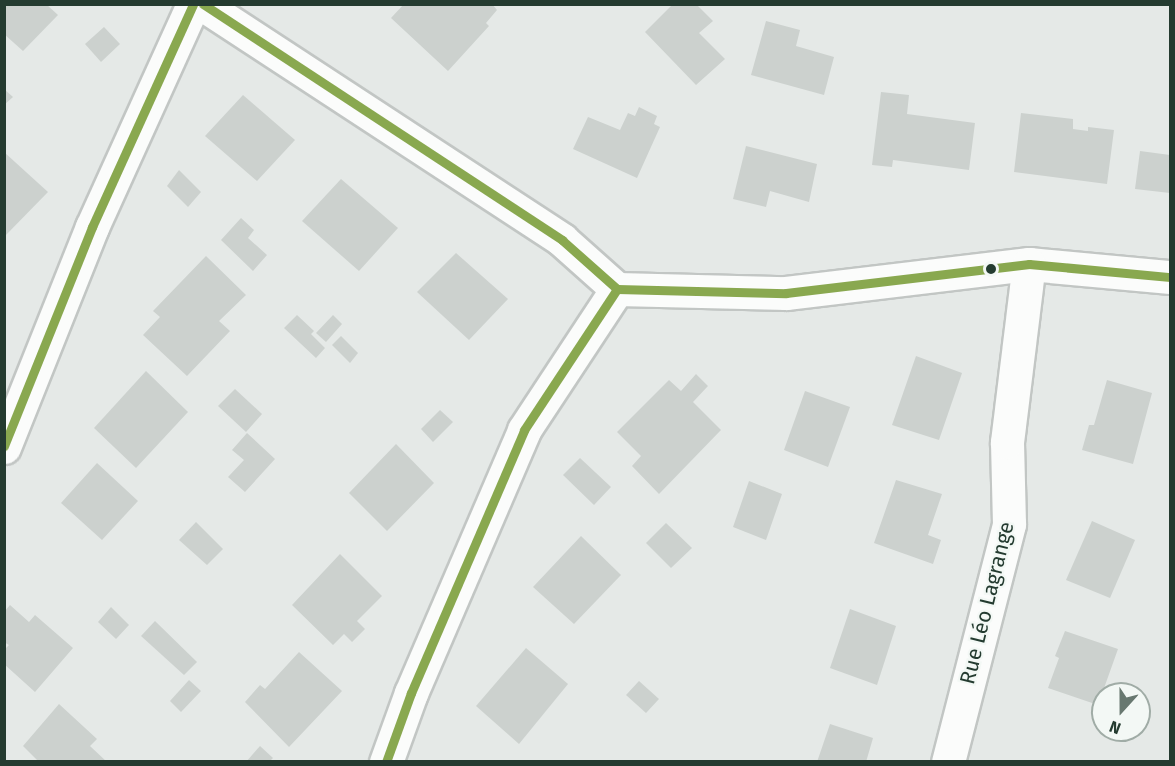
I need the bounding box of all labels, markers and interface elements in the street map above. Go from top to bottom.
unlabelled marker [985,263,997,275]
street label: Rue Léo Lagrange [955,519,1019,687]
north arrow [1091,682,1151,742]
text: N [1107,717,1123,738]

